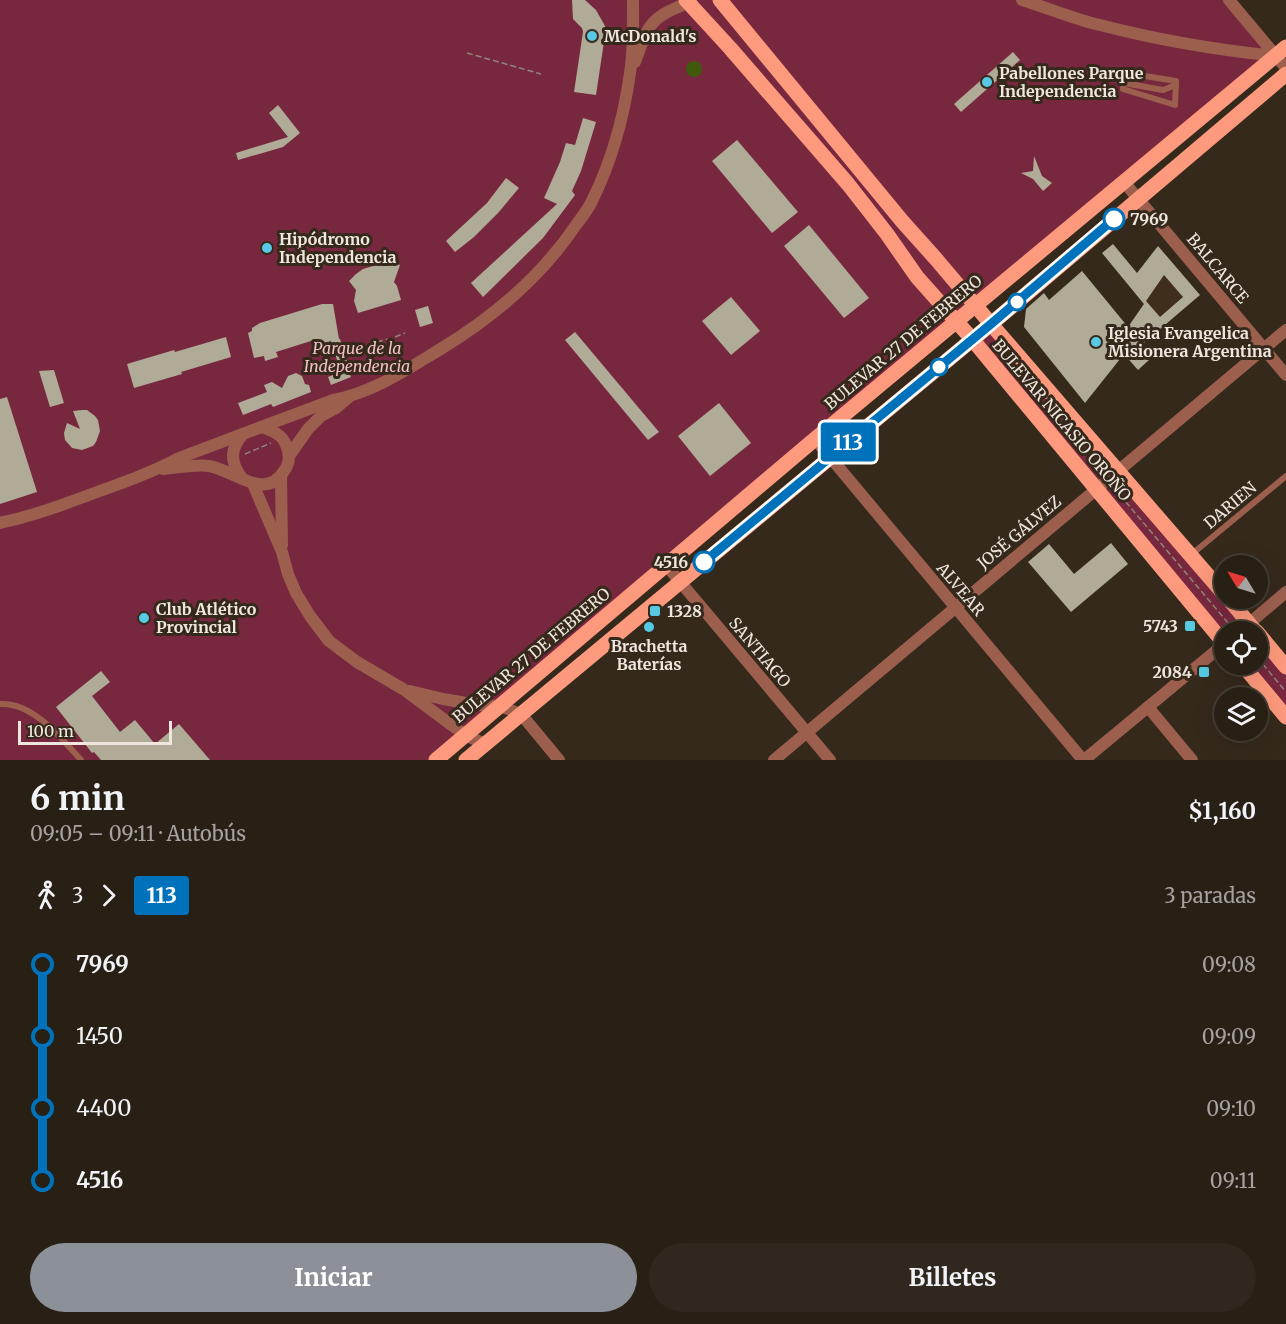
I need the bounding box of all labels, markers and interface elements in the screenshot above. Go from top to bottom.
place label: McDonald's [604,26,697,46]
marker: McDonald's [585,29,599,43]
place label: Pabellones Parque Independencia [999,63,1144,101]
marker: Pabellones Parque Independencia [980,75,994,89]
marker: 7969 [1103,208,1125,230]
place label: 7969 [1130,209,1168,229]
place label: Hipódromo Independencia [279,229,396,267]
street label: BALCARCE [1183,229,1254,308]
marker: Hipódromo Independencia [260,241,274,255]
street label: BULEVAR 27 DE FEBRERO [820,270,986,414]
unlabelled marker [1008,293,1026,311]
place label: Iglesia Evangelica Misionera Argentina [1108,323,1272,361]
street label: BULEVAR NICASIO OROÑO [988,335,1136,505]
marker: Iglesia Evangelica Misionera Argentina [1089,335,1103,349]
park label: Parque de la Independencia [304,338,410,376]
unlabelled marker [930,358,948,376]
line badge: 113 [814,422,882,462]
text: 113 [833,429,863,456]
street label: DARIEN [1200,477,1261,533]
street label: JOSÉ GÁLVEZ [972,491,1065,573]
marker: 4516 [693,551,715,573]
place label: 4516 [654,552,688,572]
north arrow [1214,555,1268,609]
map controls [1214,555,1268,741]
street label: ALVEAR [932,557,990,621]
street label: BULEVAR 27 DE FEBRERO [448,583,614,727]
place label: Club Atlético Provincial [156,599,257,637]
place label: 1328 [667,601,702,621]
marker: 1328 [648,604,662,618]
marker: Club Atlético Provincial [137,611,151,625]
street label: SANTIAGO [725,613,795,691]
place label: 5743 [1143,616,1178,636]
marker: 5743 [1183,619,1197,633]
marker: Brachetta Baterías [642,620,656,634]
button: locate [1214,621,1268,675]
place label: Brachetta Baterías [611,636,687,674]
place label: 2084 [1152,662,1192,682]
marker: 2084 [1197,665,1211,679]
button: layers [1214,687,1268,741]
scale bar [18,718,172,746]
text: 100 m [27,721,74,741]
text: 6 min [30,778,125,819]
text: $1,160 [1188,797,1256,825]
text: 09:05 – 09:11 · Autobús [30,821,246,846]
icon: walk [30,879,63,912]
icon: forward [92,879,125,912]
text: 113 [146,882,177,909]
text: 3 [72,883,83,908]
text: 3 paradas [1164,883,1256,908]
text: 7969 [76,950,129,978]
text: 09:08 [1202,952,1256,977]
text: 1450 [76,1022,123,1050]
text: 09:09 [1202,1024,1256,1049]
text: 4400 [76,1094,131,1122]
text: 09:10 [1206,1096,1256,1121]
text: 4516 [76,1166,123,1194]
text: 09:11 [1210,1168,1256,1193]
button: Iniciar [30,1243,637,1312]
button: Billetes [649,1243,1256,1312]

